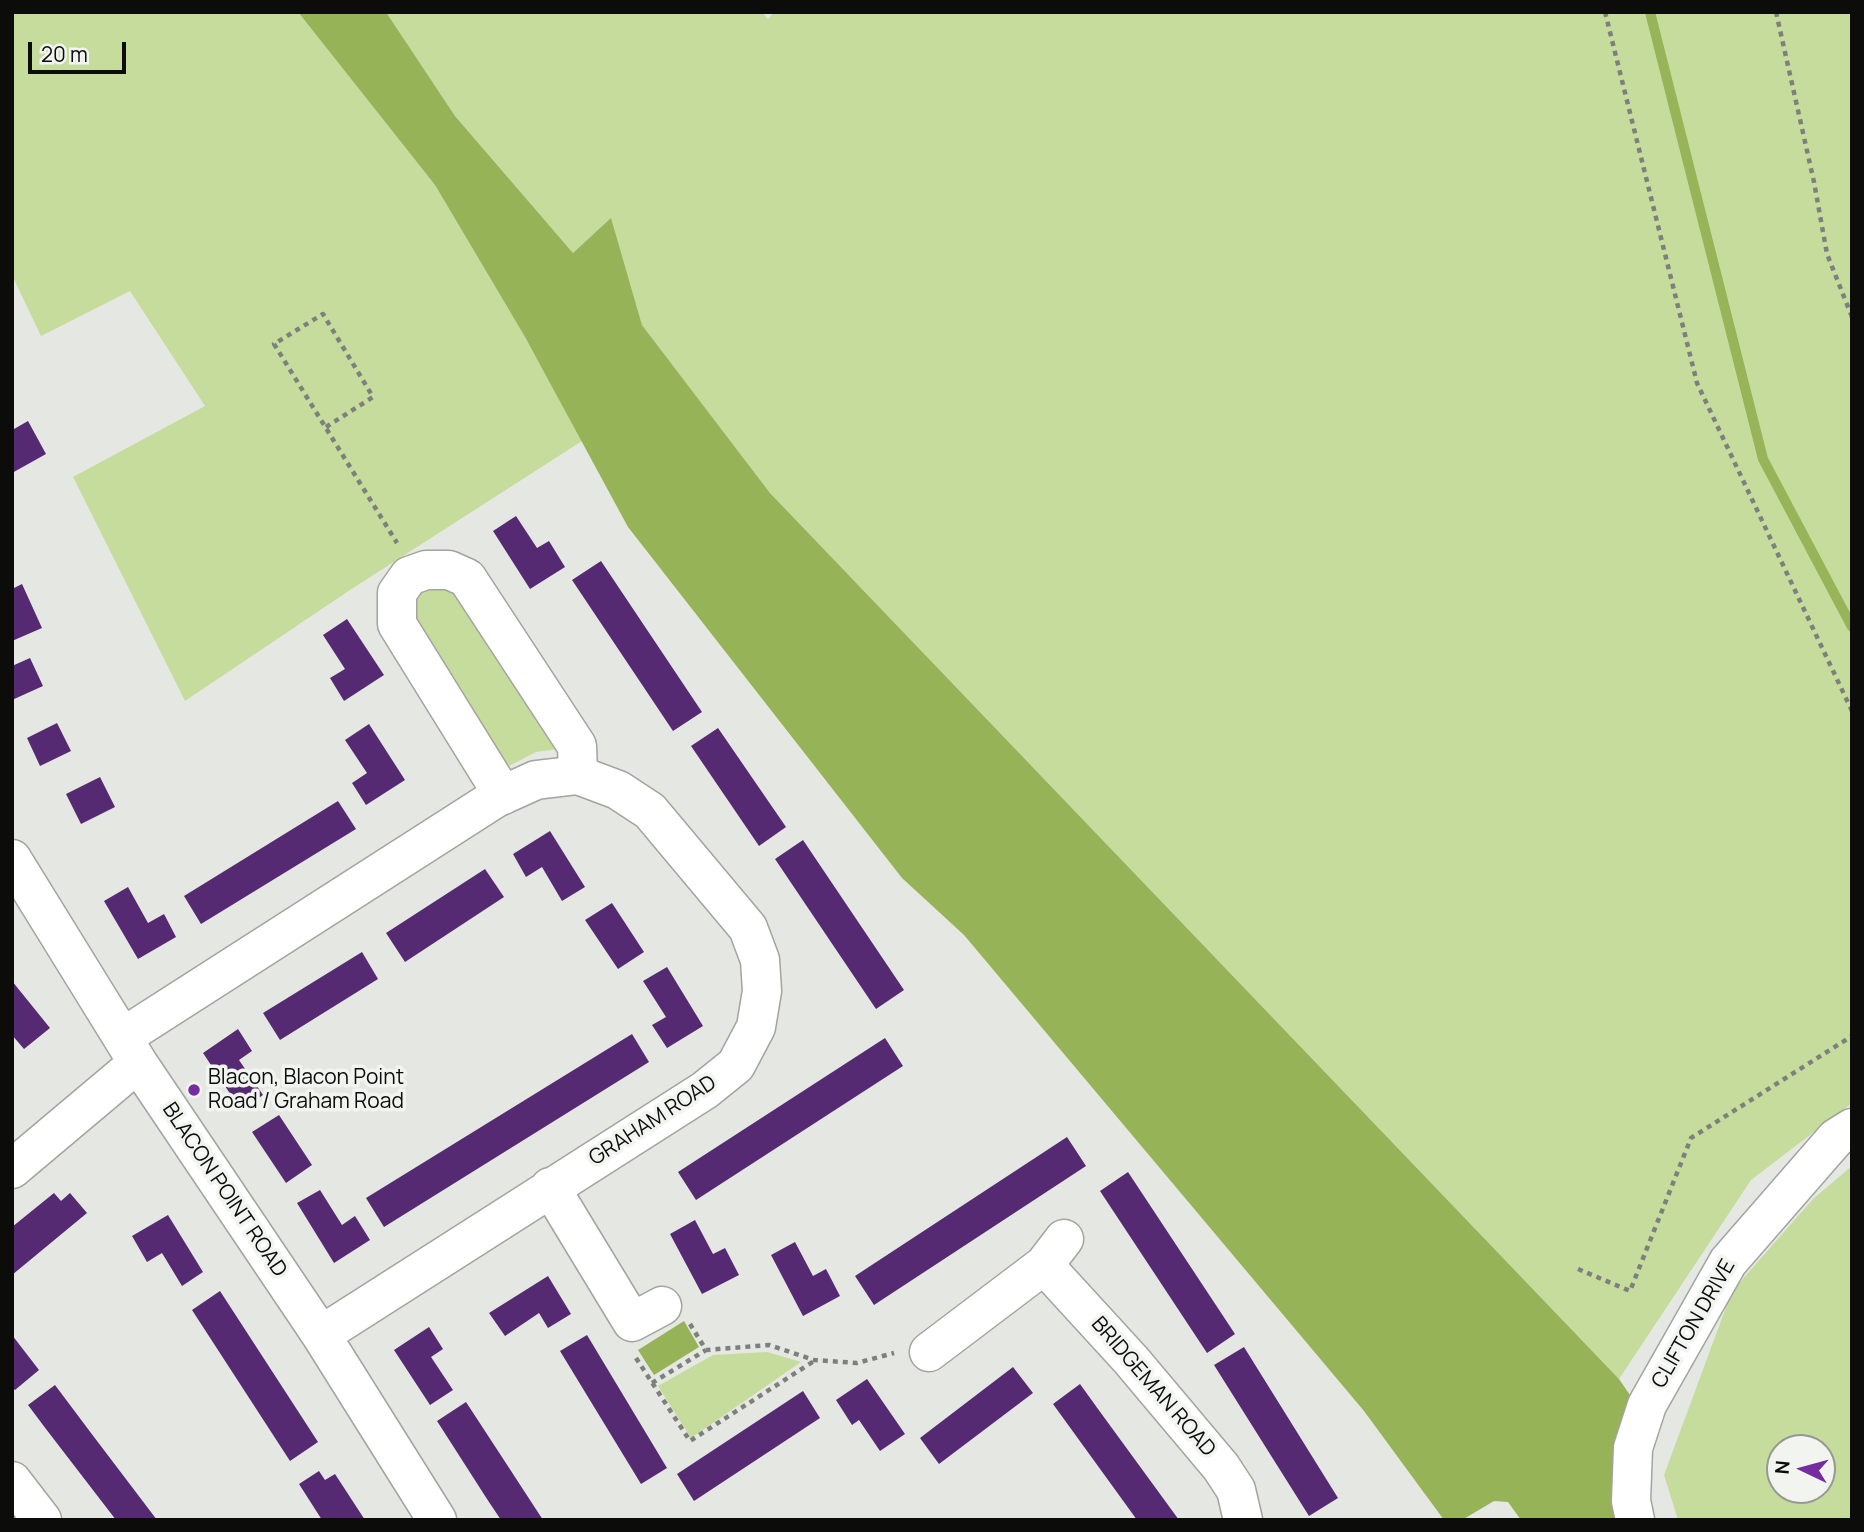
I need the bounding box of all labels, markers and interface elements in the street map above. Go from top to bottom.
scale bar [32,28,130,72]
text: 20 m [41,40,88,68]
place label: Blacon, Blacon Point Road / Graham Road [208,1065,404,1115]
street label: GRAHAM ROAD [585,1071,721,1171]
marker: Blacon, Blacon Point Road / Graham Road [186,1082,202,1098]
street label: BLACON POINT ROAD [156,1098,292,1282]
street label: CLIFTON DRIVE [1647,1255,1741,1393]
street label: BRIDGEMAN ROAD [1085,1312,1221,1462]
north arrow [1766,1434,1836,1504]
text: N [1769,1459,1796,1475]

